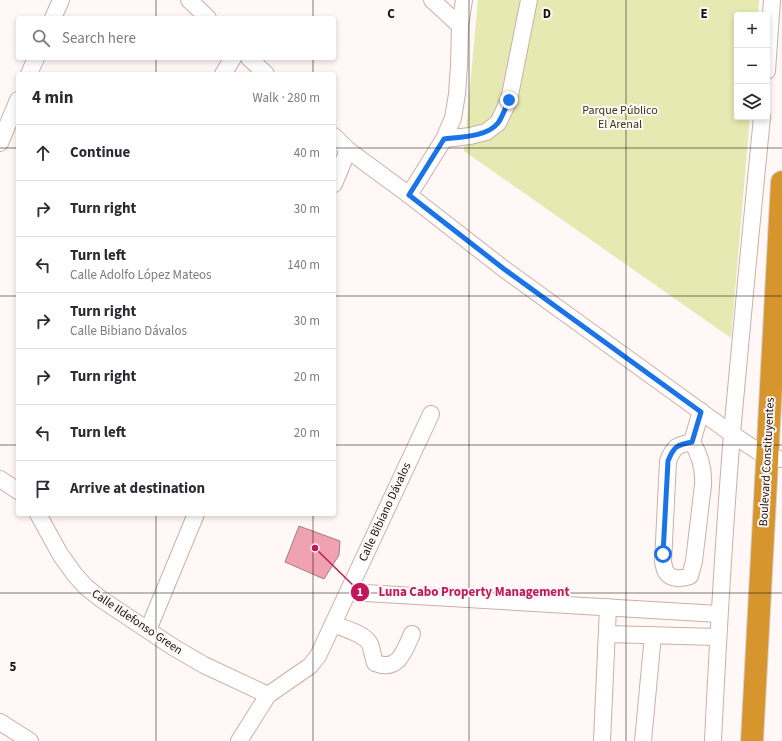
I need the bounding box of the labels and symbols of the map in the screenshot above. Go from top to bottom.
text: C [387,5,395,23]
text: D [543,5,551,23]
text: E [700,5,708,23]
route end [500,91,518,109]
park label: Parque Público El Arenal [582,102,658,133]
street label: Boulevard Constituyentes [755,397,779,527]
street label: Calle Bibiano Dávalos [354,460,416,564]
route start [654,545,672,563]
callout: Luna Cabo Property Management [350,579,577,604]
text: Luna Cabo Property Management [378,583,570,601]
text: 1 [357,584,363,601]
street label: Calle Ildefonso Green [88,585,186,659]
text: 5 [10,658,17,676]

